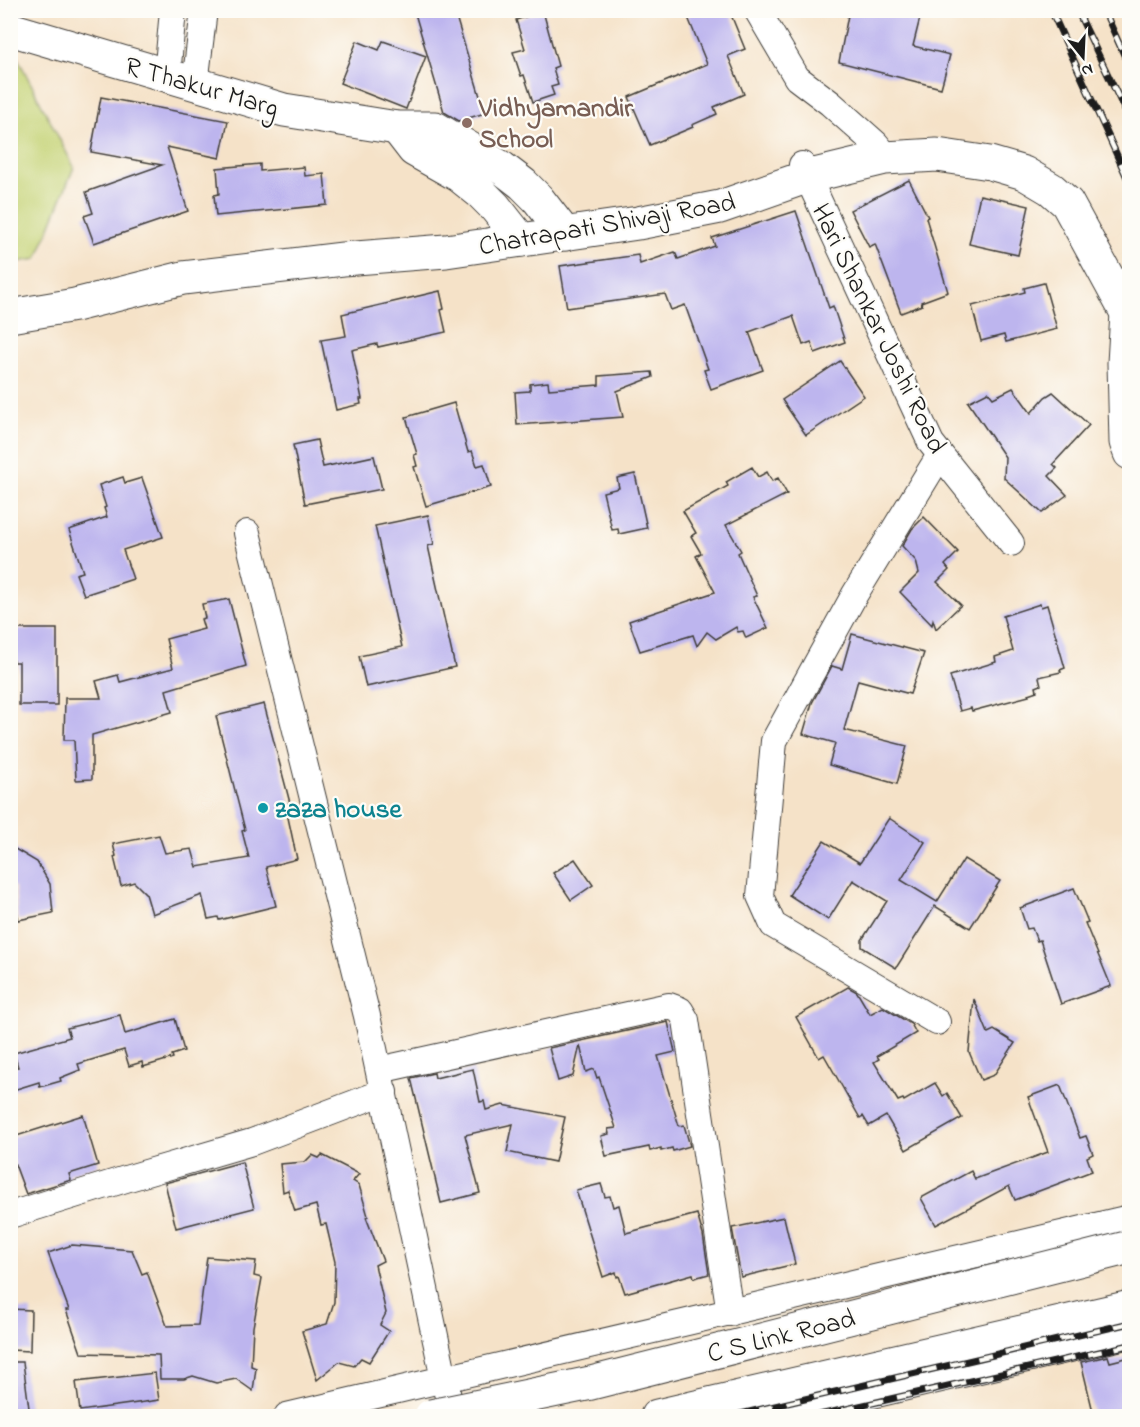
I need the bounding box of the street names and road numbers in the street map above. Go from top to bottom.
street label: R Thakur Marg [120,48,283,129]
street label: Chatrapati Shivaji Road [476,184,739,267]
street label: Hari Shankar Joshi Road [800,197,955,461]
street label: C S Link Road [704,1300,860,1375]

